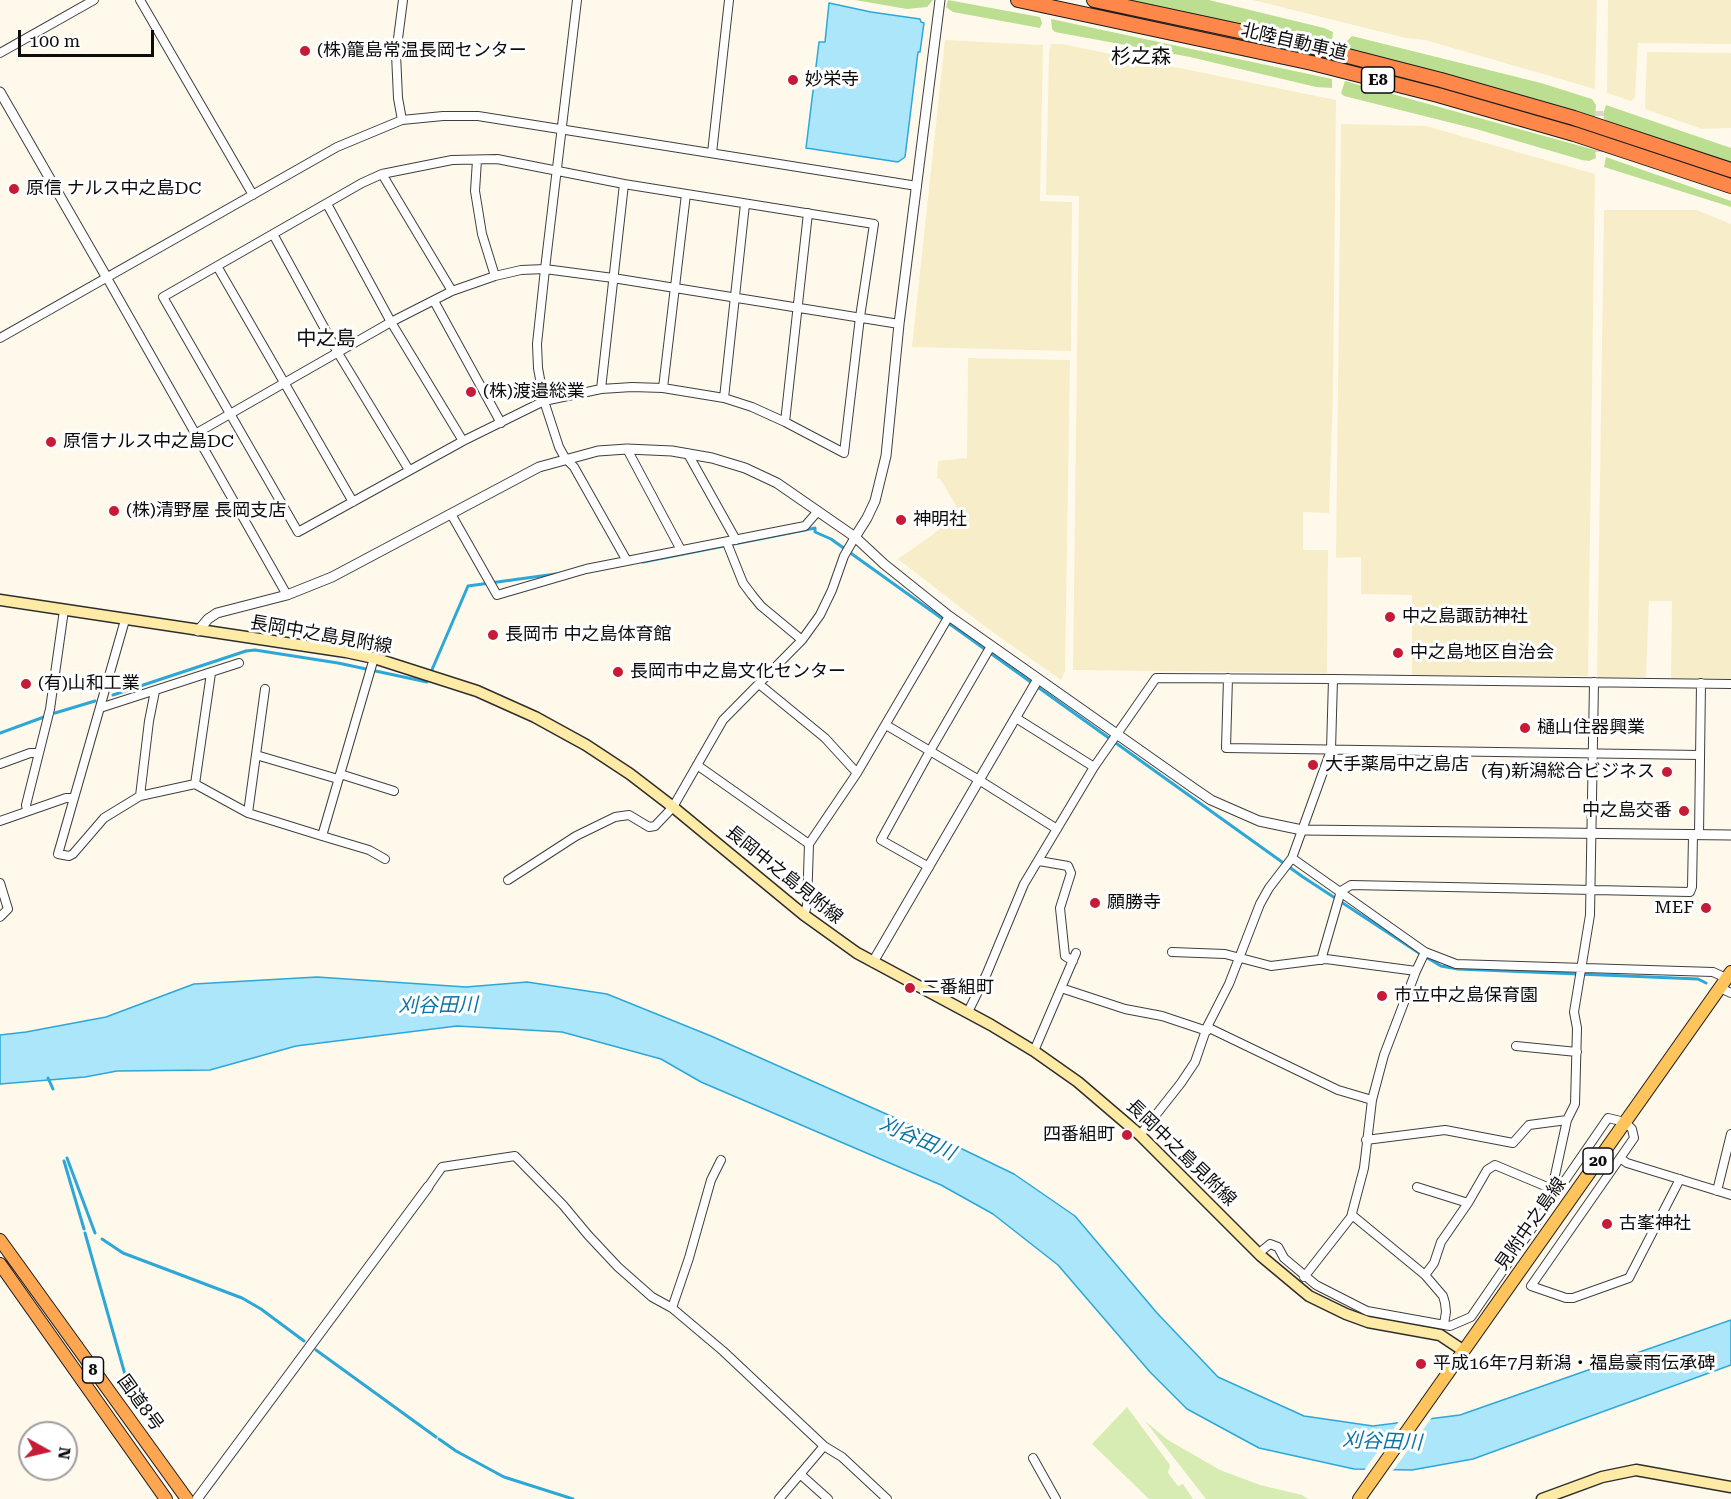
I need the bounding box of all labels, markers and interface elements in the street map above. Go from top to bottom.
scale bar [21,18,158,56]
street label: 北陸自動車道 [1239,19,1349,65]
text: 100 m [29,30,80,51]
place label: (株)籠島常温長岡センター [317,40,527,62]
marker: (株)籠島常温長岡センター [298,44,312,58]
district label: 杉之森 [1111,45,1171,69]
road number: E8 [1362,67,1394,93]
place label: 妙栄寺 [805,69,859,91]
marker: 妙栄寺 [786,73,800,87]
place label: 原信 ナルス中之島DC [26,178,201,200]
marker: 原信 ナルス中之島DC [7,182,21,196]
district label: 中之島 [296,327,356,351]
place label: (株)渡邉総業 [483,381,585,403]
marker: (株)渡邉総業 [464,385,478,399]
place label: 原信ナルス中之島DC [63,431,234,453]
marker: 原信ナルス中之島DC [44,435,58,449]
place label: (株)清野屋 長岡支店 [126,500,286,522]
marker: (株)清野屋 長岡支店 [107,504,121,518]
place label: 神明社 [913,509,967,531]
marker: 神明社 [894,513,908,527]
place label: 中之島諏訪神社 [1402,606,1528,628]
marker: 中之島諏訪神社 [1383,610,1397,624]
street label: 長岡中之島見附線 [248,612,394,658]
place label: 長岡市 中之島体育館 [505,624,672,646]
marker: 長岡市 中之島体育館 [486,628,500,642]
place label: 中之島地区自治会 [1410,642,1554,664]
marker: 中之島地区自治会 [1391,646,1405,660]
place label: 長岡市中之島文化センター [630,661,846,683]
marker: 長岡市中之島文化センター [611,665,625,679]
place label: (有)山和工業 [38,673,140,695]
marker: (有)山和工業 [19,677,33,691]
place label: 樋山住器興業 [1537,717,1645,739]
marker: 樋山住器興業 [1518,721,1532,735]
place label: 大手薬局中之島店 [1325,754,1469,776]
marker: 大手薬局中之島店 [1306,758,1320,772]
place label: (有)新潟総合ビジネス [1481,761,1655,783]
marker: (有)新潟総合ビジネス [1660,765,1674,779]
place label: 中之島交番 [1582,800,1672,822]
marker: 中之島交番 [1677,804,1691,818]
street label: 長岡中之島見附線 [721,821,847,929]
place label: 願勝寺 [1107,892,1161,914]
marker: 願勝寺 [1088,896,1102,910]
place label: MEF [1655,897,1694,919]
marker: MEF [1699,901,1713,915]
place label: 二番組町 [922,977,994,999]
marker: 二番組町 [903,981,917,995]
place label: 市立中之島保育園 [1394,985,1538,1007]
marker: 市立中之島保育園 [1375,989,1389,1003]
water label: 刈谷田川 [398,993,478,1019]
street label: 長岡中之島見附線 [1122,1095,1240,1211]
water label: 刈谷田川 [875,1112,959,1166]
place label: 四番組町 [1043,1124,1115,1146]
marker: 四番組町 [1120,1128,1134,1142]
road number: 20 [1583,1148,1613,1174]
street label: 見附中之島線 [1491,1174,1571,1274]
place label: 古峯神社 [1619,1213,1691,1235]
marker: 古峯神社 [1600,1217,1614,1231]
place label: 平成16年7月新潟・福島豪雨伝承碑 [1433,1353,1715,1375]
road number: 8 [82,1357,104,1383]
marker: 平成16年7月新潟・福島豪雨伝承碑 [1414,1357,1428,1371]
street label: 国道8号 [112,1371,168,1435]
north arrow [18,1421,78,1481]
water label: 刈谷田川 [1342,1429,1422,1455]
text: N [54,1446,75,1461]

